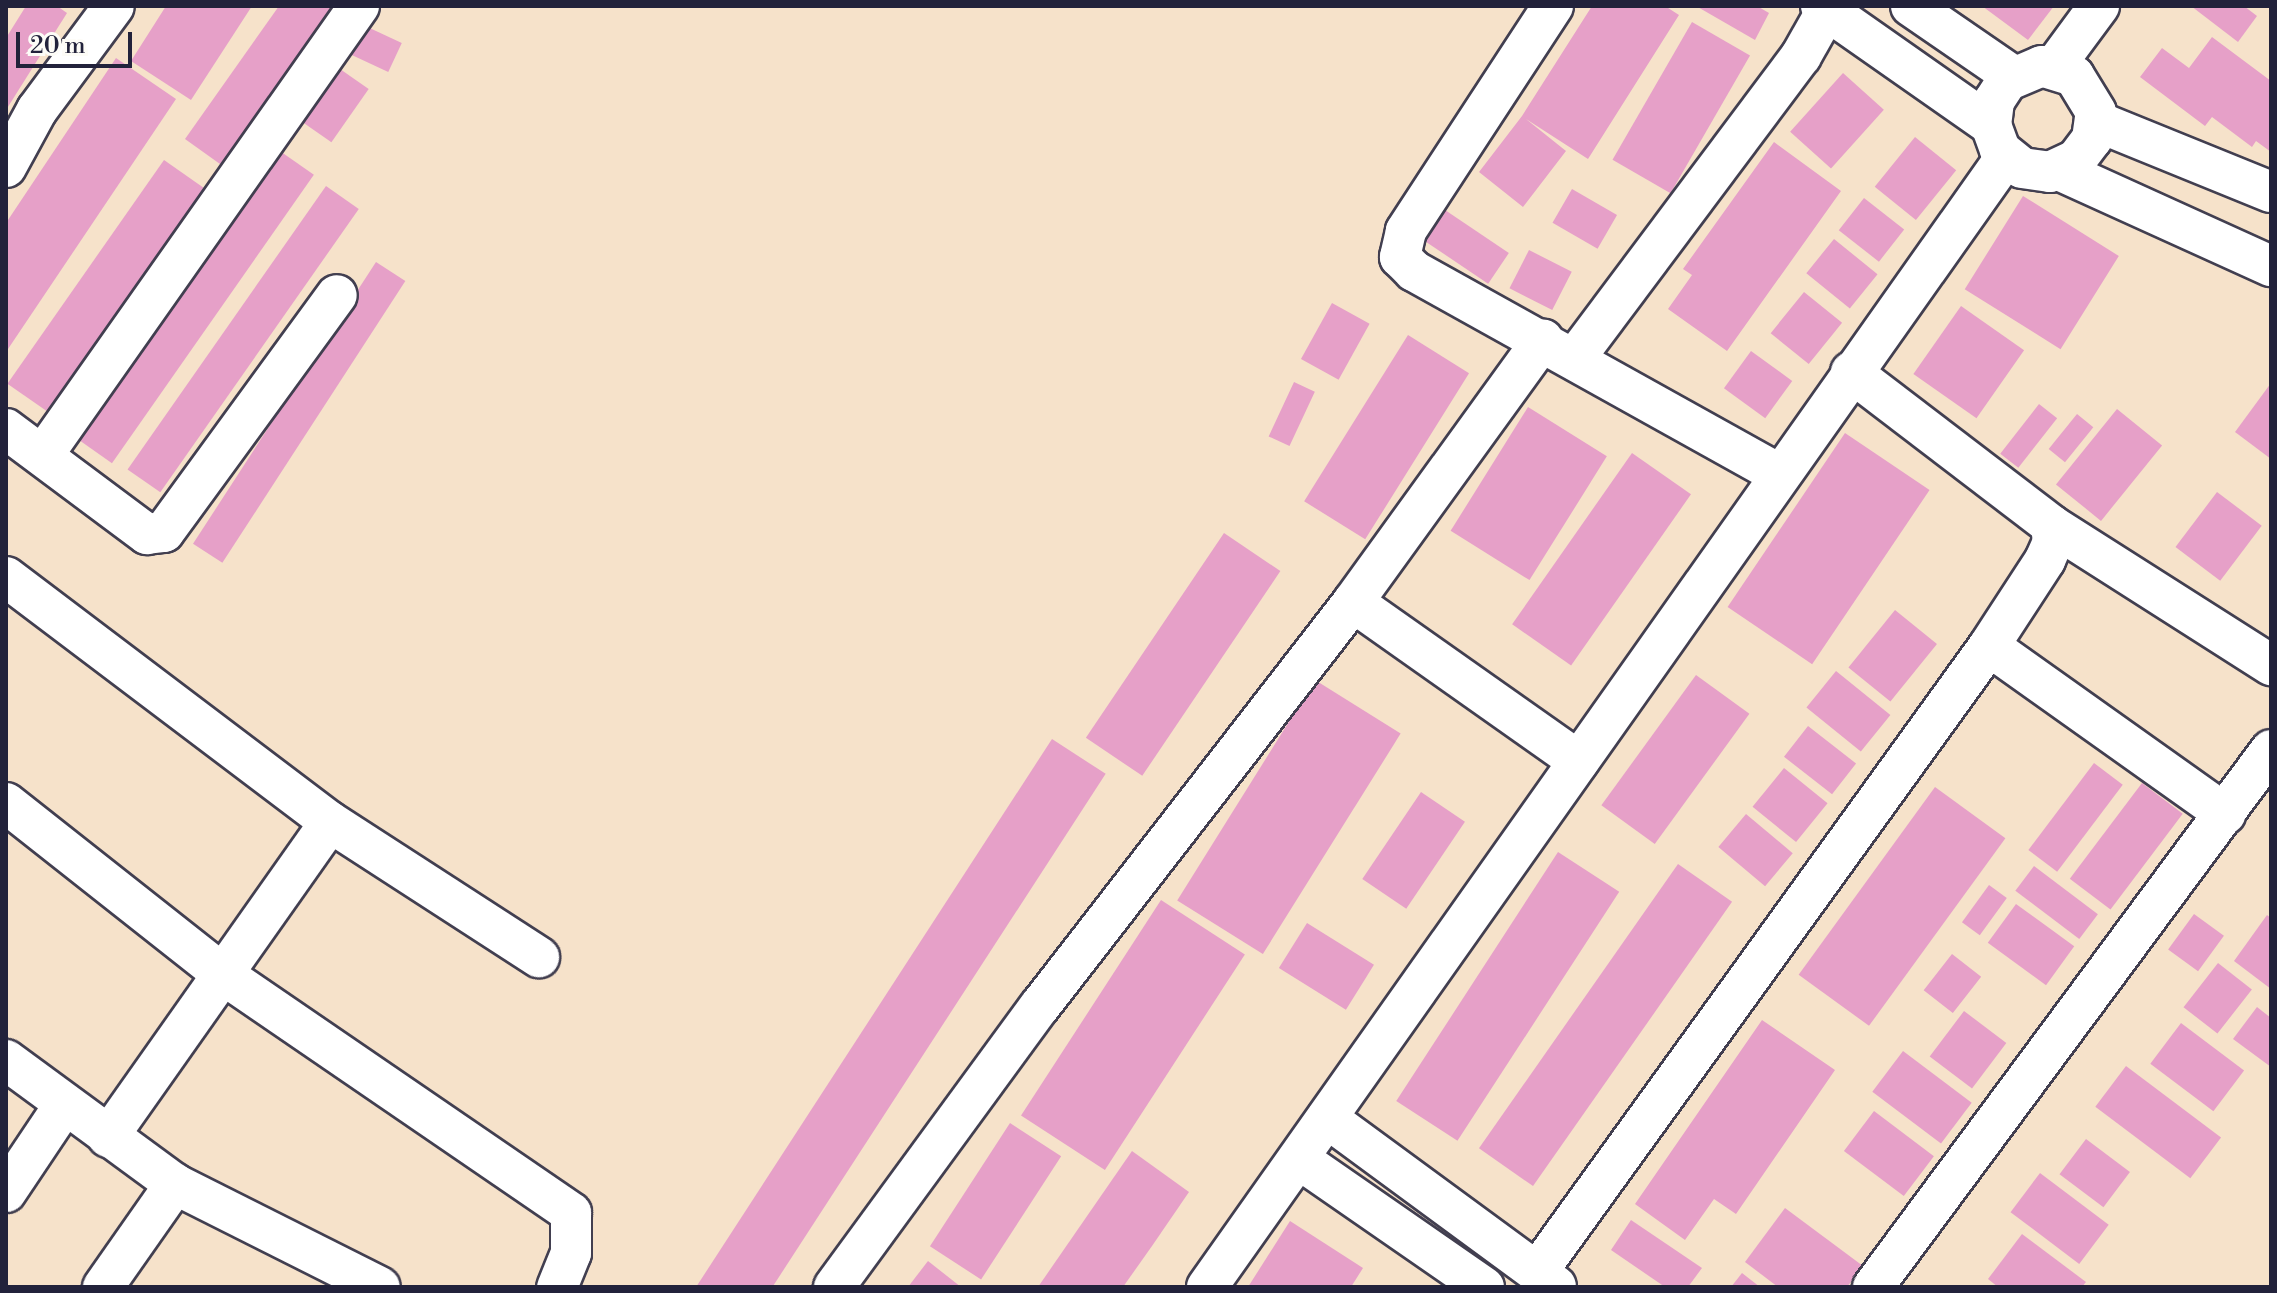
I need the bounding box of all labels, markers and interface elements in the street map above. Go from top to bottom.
scale bar [20,16,136,66]
text: 20 m [30,31,86,61]

